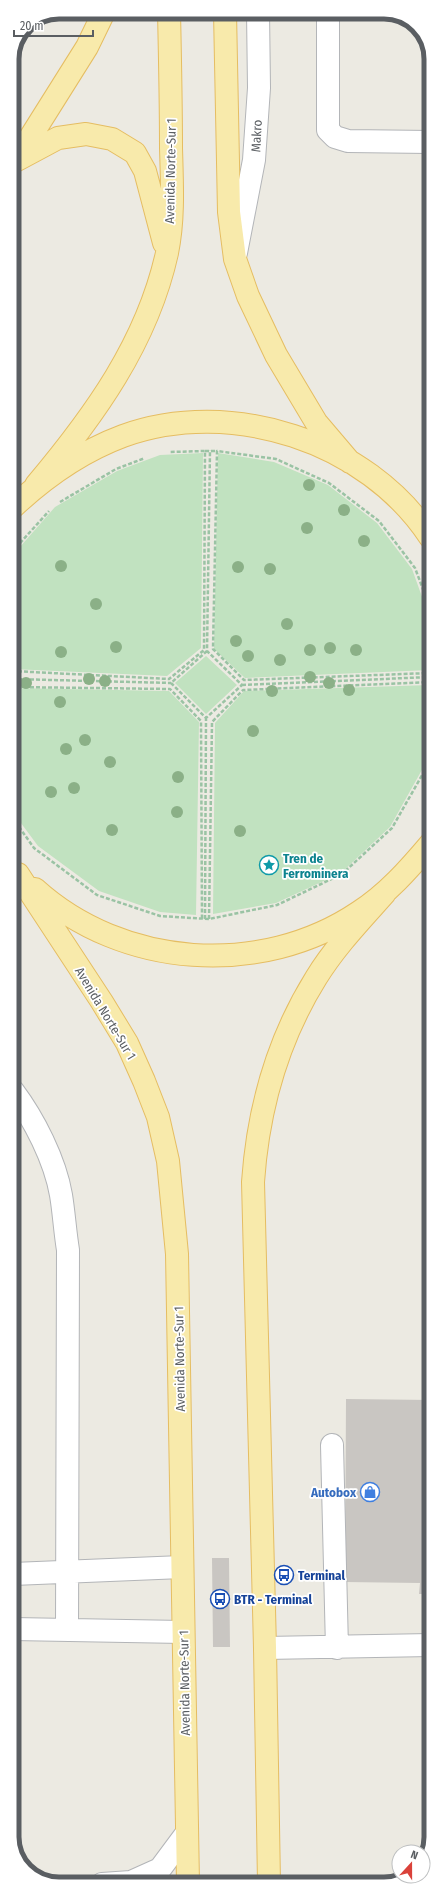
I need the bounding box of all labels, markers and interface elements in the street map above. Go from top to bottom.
scale bar [14,12,93,38]
text: 20 m [20,19,44,33]
street label: Avenida Norte-Sur 1 [162,118,179,224]
street label: Makro [248,119,265,153]
place label: Tren de Ferrominera [283,851,349,881]
place icon: Tren de Ferrominera [258,854,280,876]
street label: Avenida Norte-Sur 1 [72,964,139,1062]
street label: Avenida Norte-Sur 1 [171,1306,188,1412]
shop icon: Autobox [359,1481,381,1503]
place label: Autobox [310,1485,357,1500]
bus stop icon: Terminal [273,1564,295,1586]
place label: Terminal [298,1568,345,1583]
bus stop icon: BTR - Terminal [209,1588,231,1610]
place label: BTR - Terminal [234,1592,312,1607]
street label: Avenida Norte-Sur 1 [176,1630,193,1736]
north arrow [391,1844,431,1884]
text: N [409,1848,420,1862]

